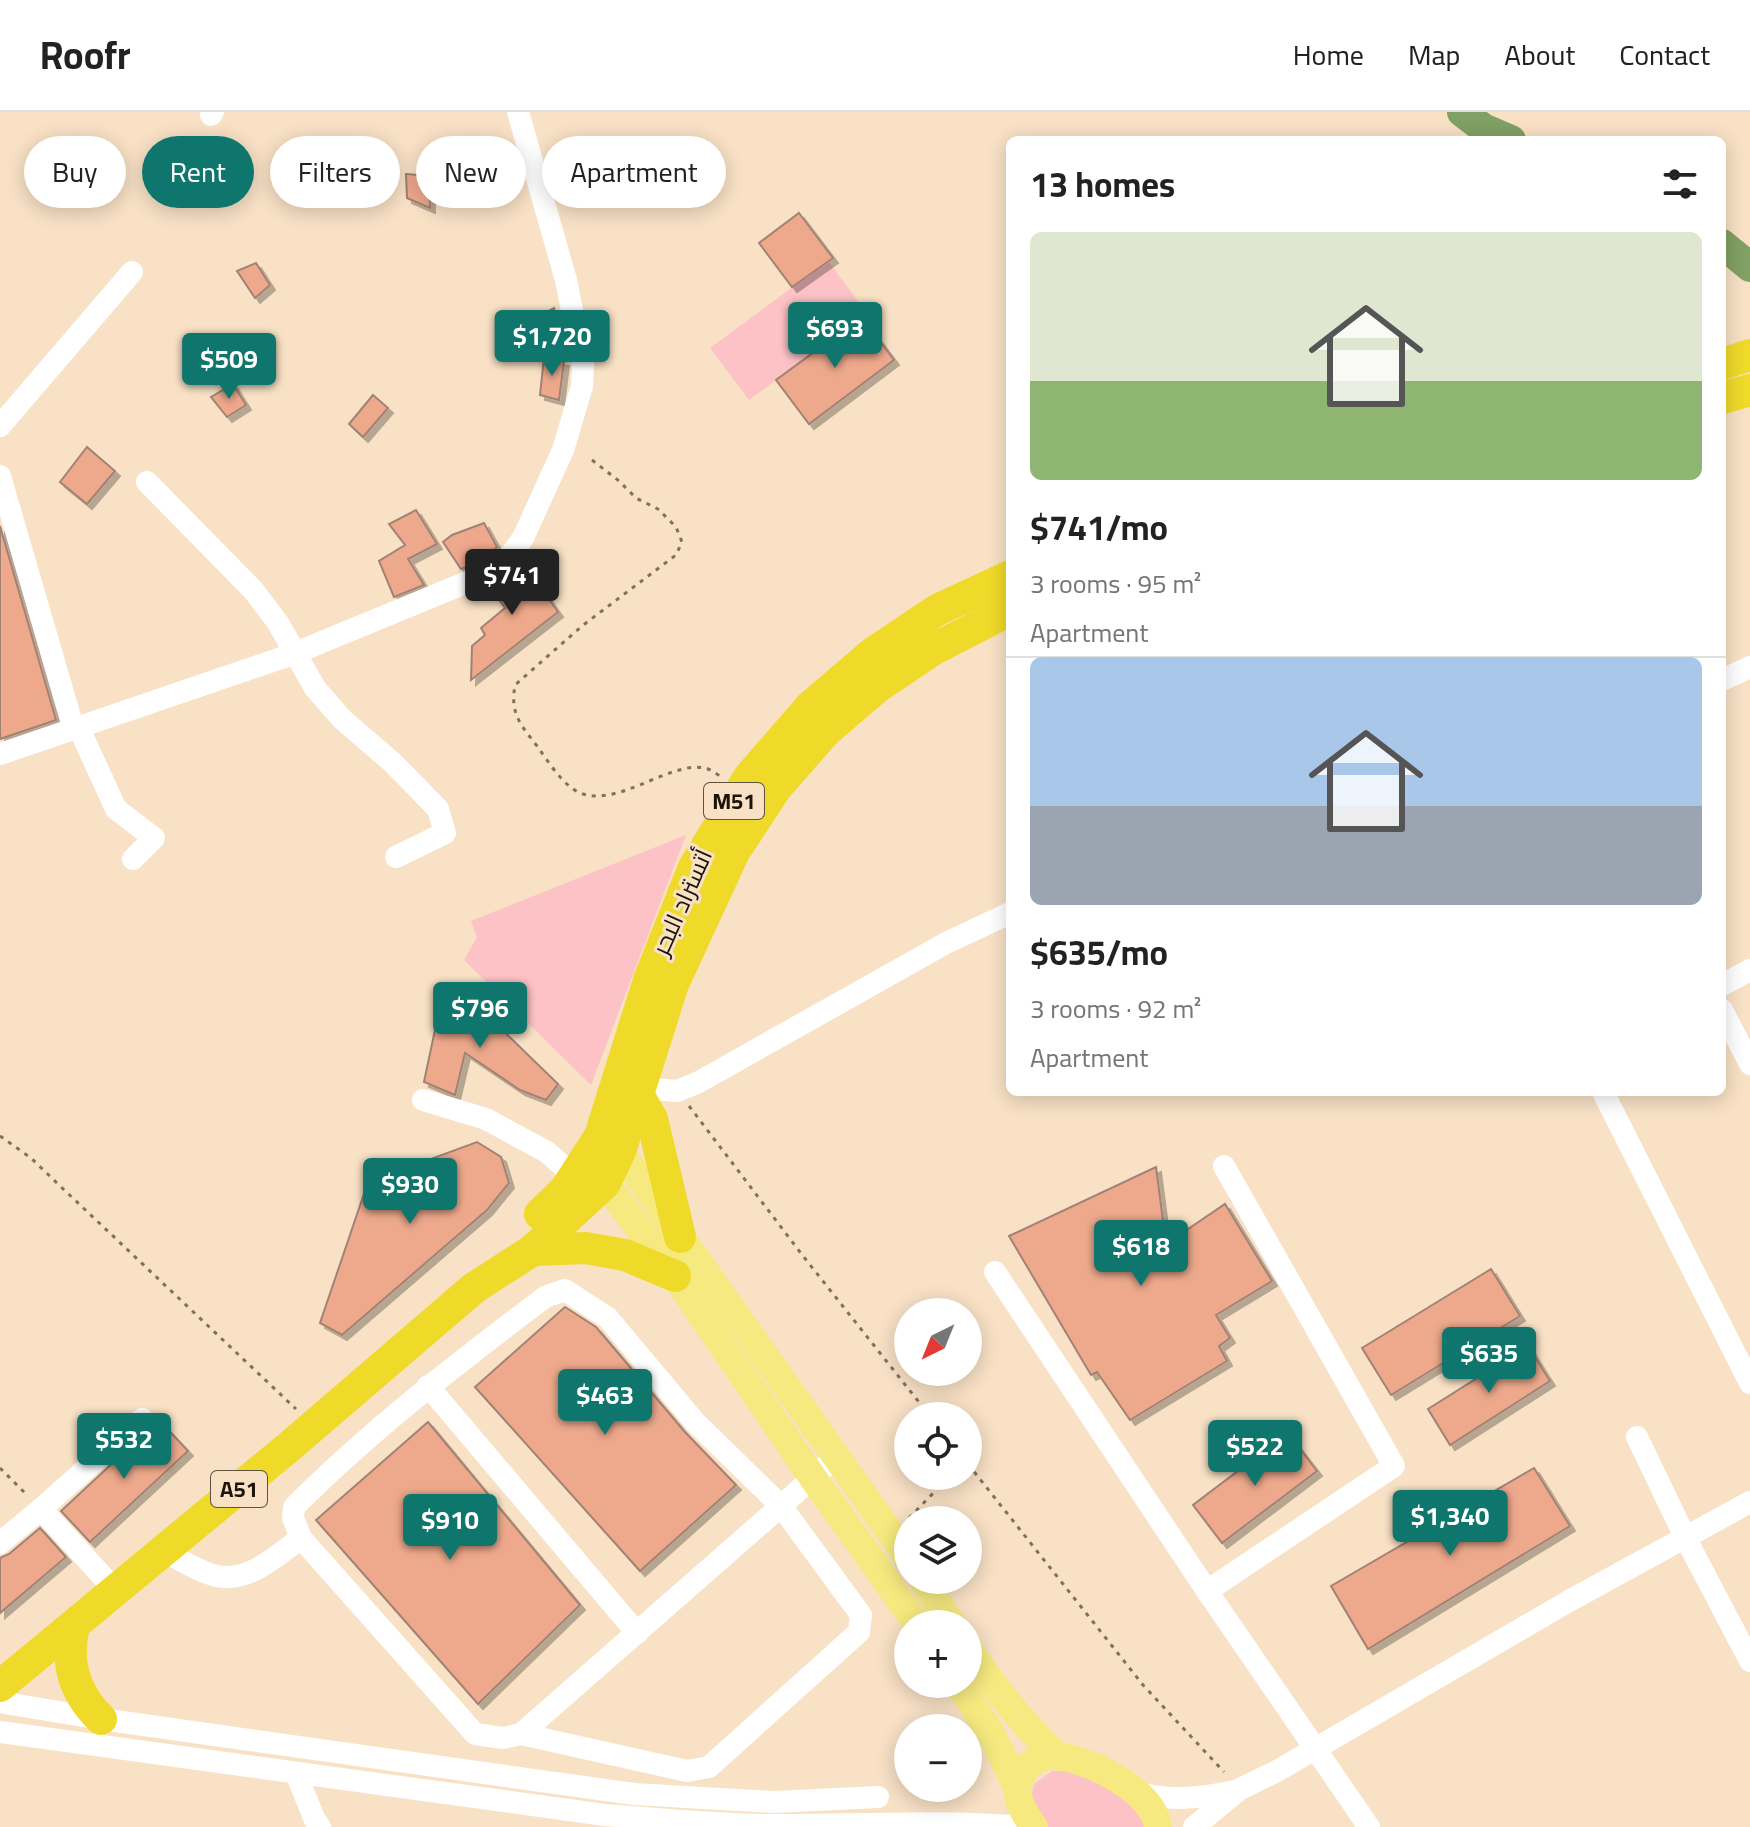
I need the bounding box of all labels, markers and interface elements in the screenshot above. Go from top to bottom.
text: Roofr [40,19,131,91]
text: Home [1293,29,1364,81]
text: Map [1408,29,1460,81]
text: About [1504,29,1575,81]
text: Contact [1619,29,1710,81]
chip: Buy [24,136,126,208]
chip: Rent [142,136,254,208]
chip: Filters [270,136,400,208]
chip: New [416,136,526,208]
chip: Apartment [542,136,726,208]
text: 13 homes [1030,153,1175,216]
icon: filters [1658,162,1702,206]
icon: home [1294,284,1438,428]
pin: $693 [788,302,882,370]
text: $693 [806,303,864,352]
pin: $1,720 [487,310,617,378]
text: $1,720 [513,311,591,360]
pin: $509 [182,333,276,401]
text: $509 [200,334,258,383]
text: $741/mo [1030,496,1168,559]
pin: $741 [465,549,559,617]
text: $741 [483,550,541,599]
text: 3 rooms · 95 m² [1030,559,1201,608]
text: Apartment [1030,608,1148,657]
icon: home [1294,709,1438,853]
road number: M51 [704,783,764,819]
street label: أتستراد البحر [638,841,726,965]
text: $635/mo [1030,921,1168,984]
pin: $796 [433,982,527,1050]
text: $796 [451,983,509,1032]
text: 3 rooms · 92 m² [1030,984,1201,1033]
text: Apartment [1030,1033,1148,1082]
pin: $930 [363,1158,457,1226]
text: $930 [381,1159,439,1208]
pin: $618 [1094,1220,1188,1288]
text: $618 [1112,1221,1170,1270]
north arrow [894,1298,982,1386]
map controls [894,1298,982,1802]
pin: $635 [1442,1327,1536,1395]
text: $635 [1460,1328,1518,1377]
pin: $463 [558,1369,652,1437]
text: $463 [576,1370,634,1419]
button: locate [894,1402,982,1490]
pin: $532 [77,1413,171,1481]
text: $532 [95,1414,153,1463]
pin: $522 [1208,1420,1302,1488]
text: $522 [1226,1421,1284,1470]
road number: A51 [211,1471,267,1507]
pin: $1,340 [1385,1490,1515,1558]
text: $1,340 [1411,1491,1489,1540]
pin: $910 [403,1494,497,1562]
text: $910 [421,1495,479,1544]
button: layers [894,1506,982,1594]
button: + [894,1610,982,1698]
button: − [894,1714,982,1802]

